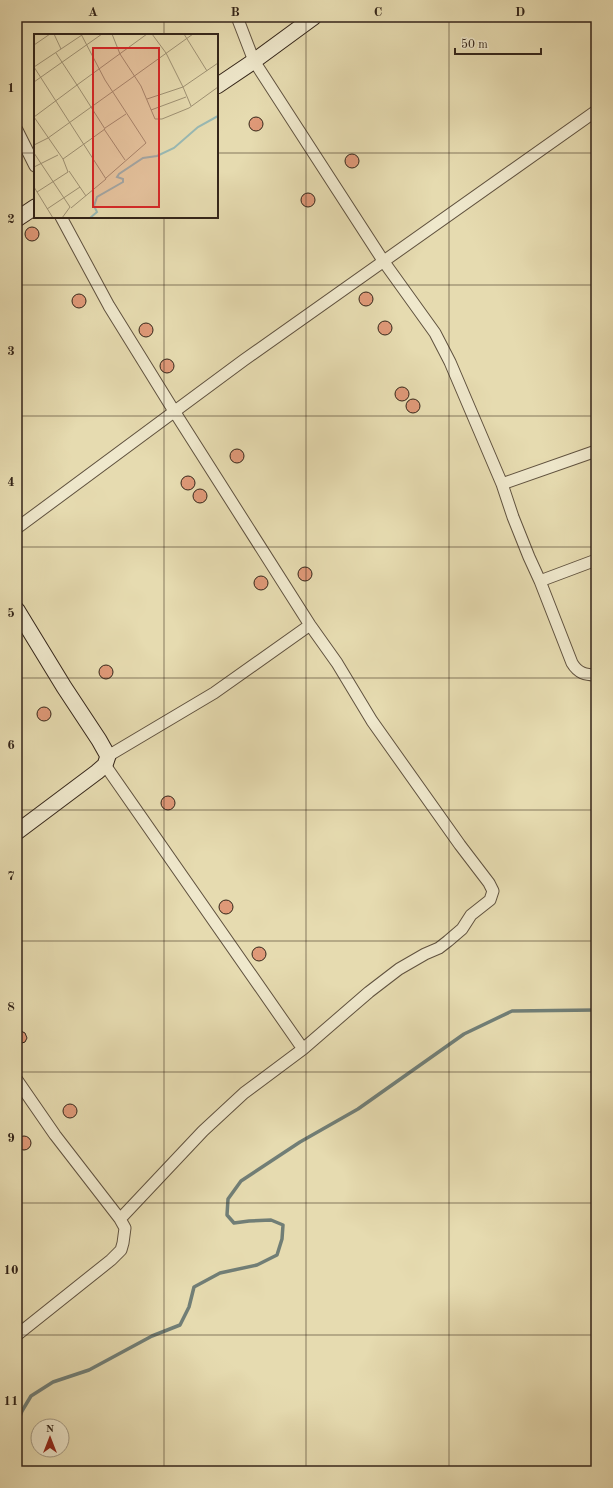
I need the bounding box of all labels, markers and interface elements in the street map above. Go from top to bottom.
text: A [88,6,98,19]
text: B [230,6,240,19]
text: C [374,6,382,19]
text: D [515,6,525,19]
scale bar [455,30,541,56]
inset map [34,34,218,218]
text: 50 m [461,38,488,51]
text: 1 [7,82,15,95]
text: 2 [7,213,15,226]
text: 3 [7,345,15,358]
text: 4 [7,476,15,489]
text: 5 [7,607,15,620]
text: 6 [7,739,15,752]
text: 7 [7,870,15,883]
text: 8 [7,1001,15,1014]
text: 9 [7,1132,15,1145]
text: 10 [3,1264,19,1277]
text: 11 [3,1395,19,1408]
north arrow [30,1418,70,1458]
text: N [46,1424,55,1435]

